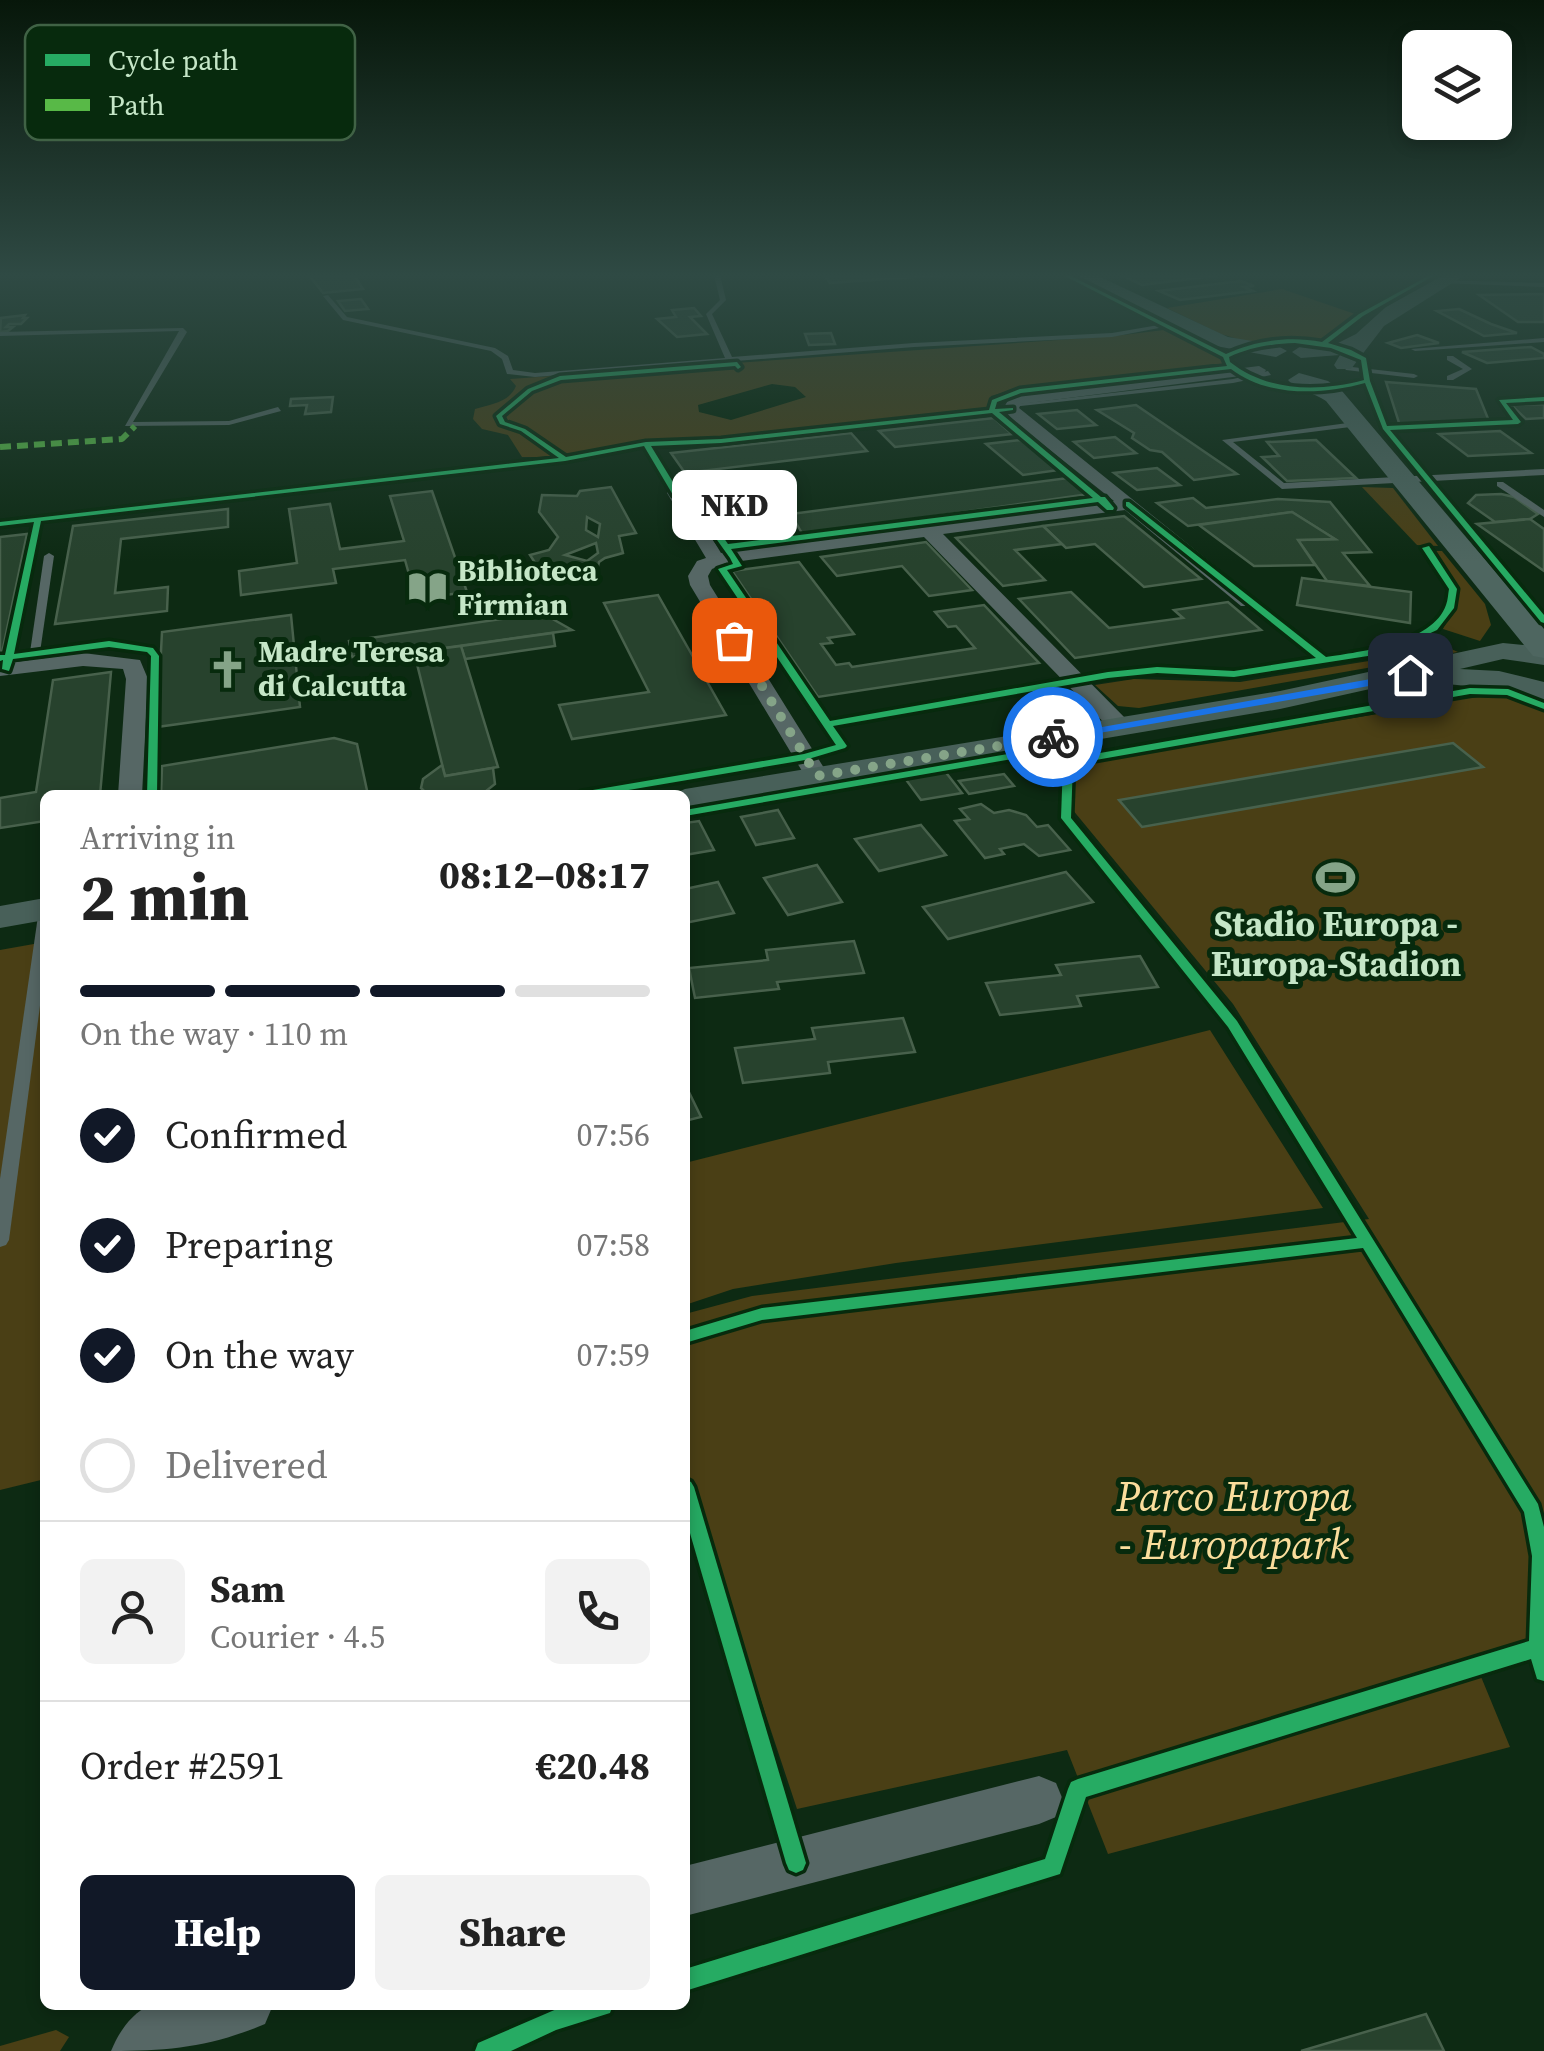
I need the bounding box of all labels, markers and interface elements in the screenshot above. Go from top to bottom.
legend [25,25,355,140]
map controls [1402,30,1512,140]
button: layers [1402,30,1512,140]
text: Cycle path [108,41,238,79]
text: Path [108,86,165,124]
callout: NKD [672,470,796,540]
text: NKD [701,483,768,527]
place label: Biblioteca Firmian [457,550,599,625]
library icon: Biblioteca Firmian [406,567,448,609]
pin [692,598,777,683]
icon: bag [707,613,762,668]
place label: Madre Teresa di Calcutta [258,631,445,706]
pin [1368,633,1453,718]
church icon: Madre Teresa di Calcutta [207,648,249,690]
icon: home [1383,648,1438,703]
courier [1003,687,1103,787]
icon: bike [1026,710,1081,765]
text: Arriving in [80,816,235,860]
text: 08:12–08:17 [439,849,650,901]
text: 2 min [80,853,250,942]
sports icon: Stadio Europa - Europa-Stadion [1315,856,1357,898]
place label: Stadio Europa - Europa-Stadion [1211,900,1461,988]
text: On the way · 110 m [80,1012,348,1056]
icon: check [80,1108,135,1163]
text: Confirmed [165,1109,347,1161]
text: 07:56 [576,1113,650,1157]
icon: check [80,1218,135,1273]
text: Preparing [165,1219,333,1271]
text: 07:58 [576,1223,650,1267]
icon: check [80,1328,135,1383]
text: On the way [165,1329,354,1381]
text: 07:59 [576,1333,650,1377]
text: Delivered [165,1439,328,1491]
park label: Parco Europa - Europapark [1115,1467,1352,1573]
button: person [80,1559,185,1664]
button: phone [545,1559,650,1664]
text: Sam [210,1563,285,1615]
text: Courier · 4.5 [210,1615,385,1659]
text: Order #2591 [80,1740,284,1792]
text: €20.48 [536,1740,650,1792]
button: Help [80,1875,355,1990]
button: Share [375,1875,650,1990]

